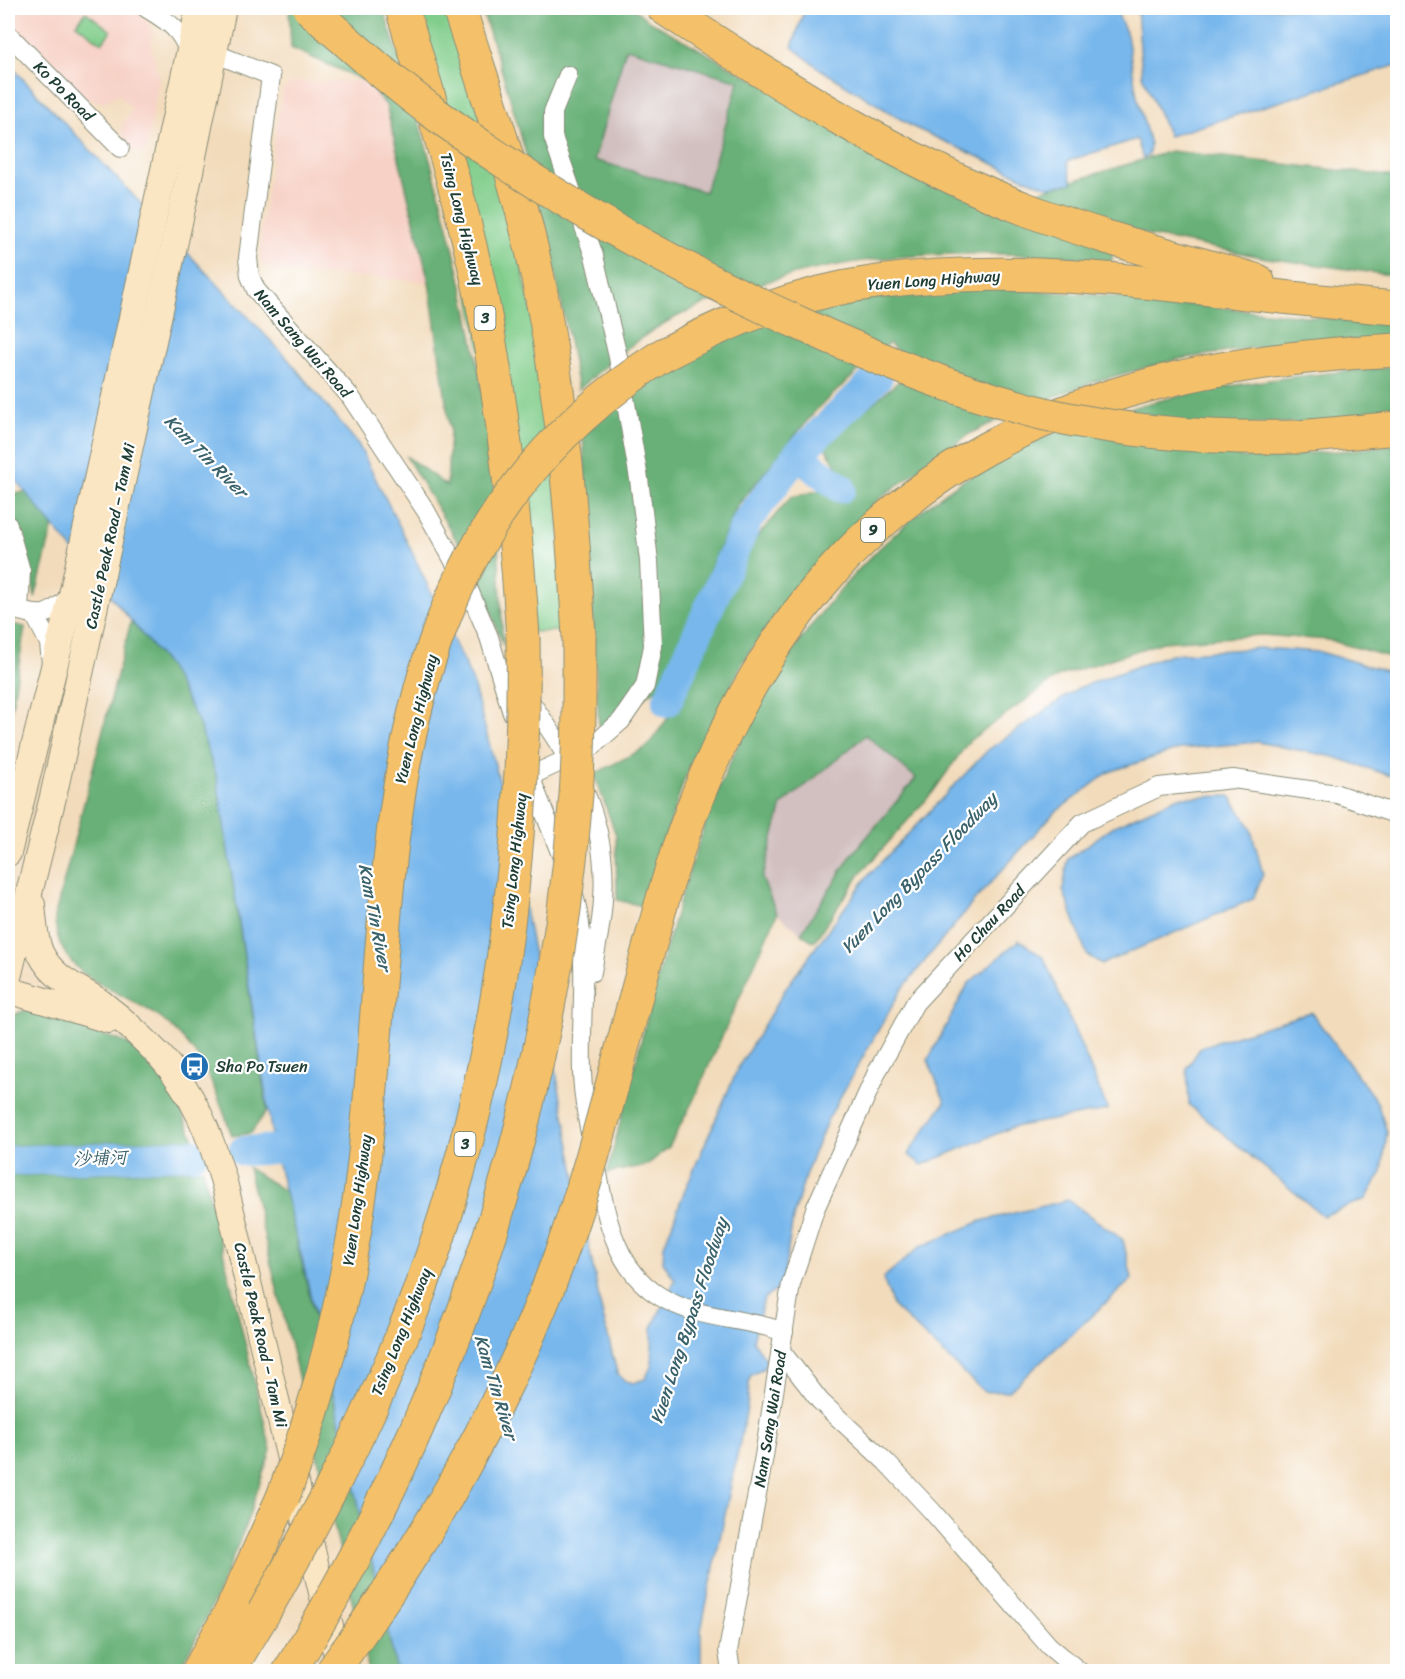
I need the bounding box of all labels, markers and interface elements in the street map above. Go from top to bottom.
street label: Ko Po Road [26,53,103,130]
street label: Tsing Long Highway [431,150,493,289]
street label: Yuen Long Highway [867,261,1002,299]
street label: Nam Sang Wai Road [247,281,360,406]
road number: 3 [474,306,496,330]
water label: Kam Tin River [156,406,258,508]
street label: Castle Peak Road – Tam Mi [76,440,144,632]
road number: 9 [861,518,885,542]
street label: Yuen Long Highway [386,651,446,787]
water label: Yuen Long Bypass Floodway [833,783,1007,961]
street label: Tsing Long Highway [492,791,536,930]
water label: Kam Tin River [349,861,402,977]
street label: Ho Chau Road [945,877,1034,968]
bus stop icon: Sha Po Tsuen [179,1050,211,1082]
place label: Sha Po Tsuen [216,1052,308,1081]
street label: Yuen Long Highway [333,1132,381,1268]
road number: 3 [454,1132,476,1156]
water label: 沙埔河 [72,1141,131,1175]
water label: Yuen Long Bypass Floodway [641,1211,738,1428]
street label: Castle Peak Road – Tam Mi [226,1240,297,1431]
street label: Tsing Long Highway [362,1263,440,1400]
water label: Kam Tin River [465,1331,528,1447]
street label: Nam Sang Wai Road [745,1347,795,1490]

